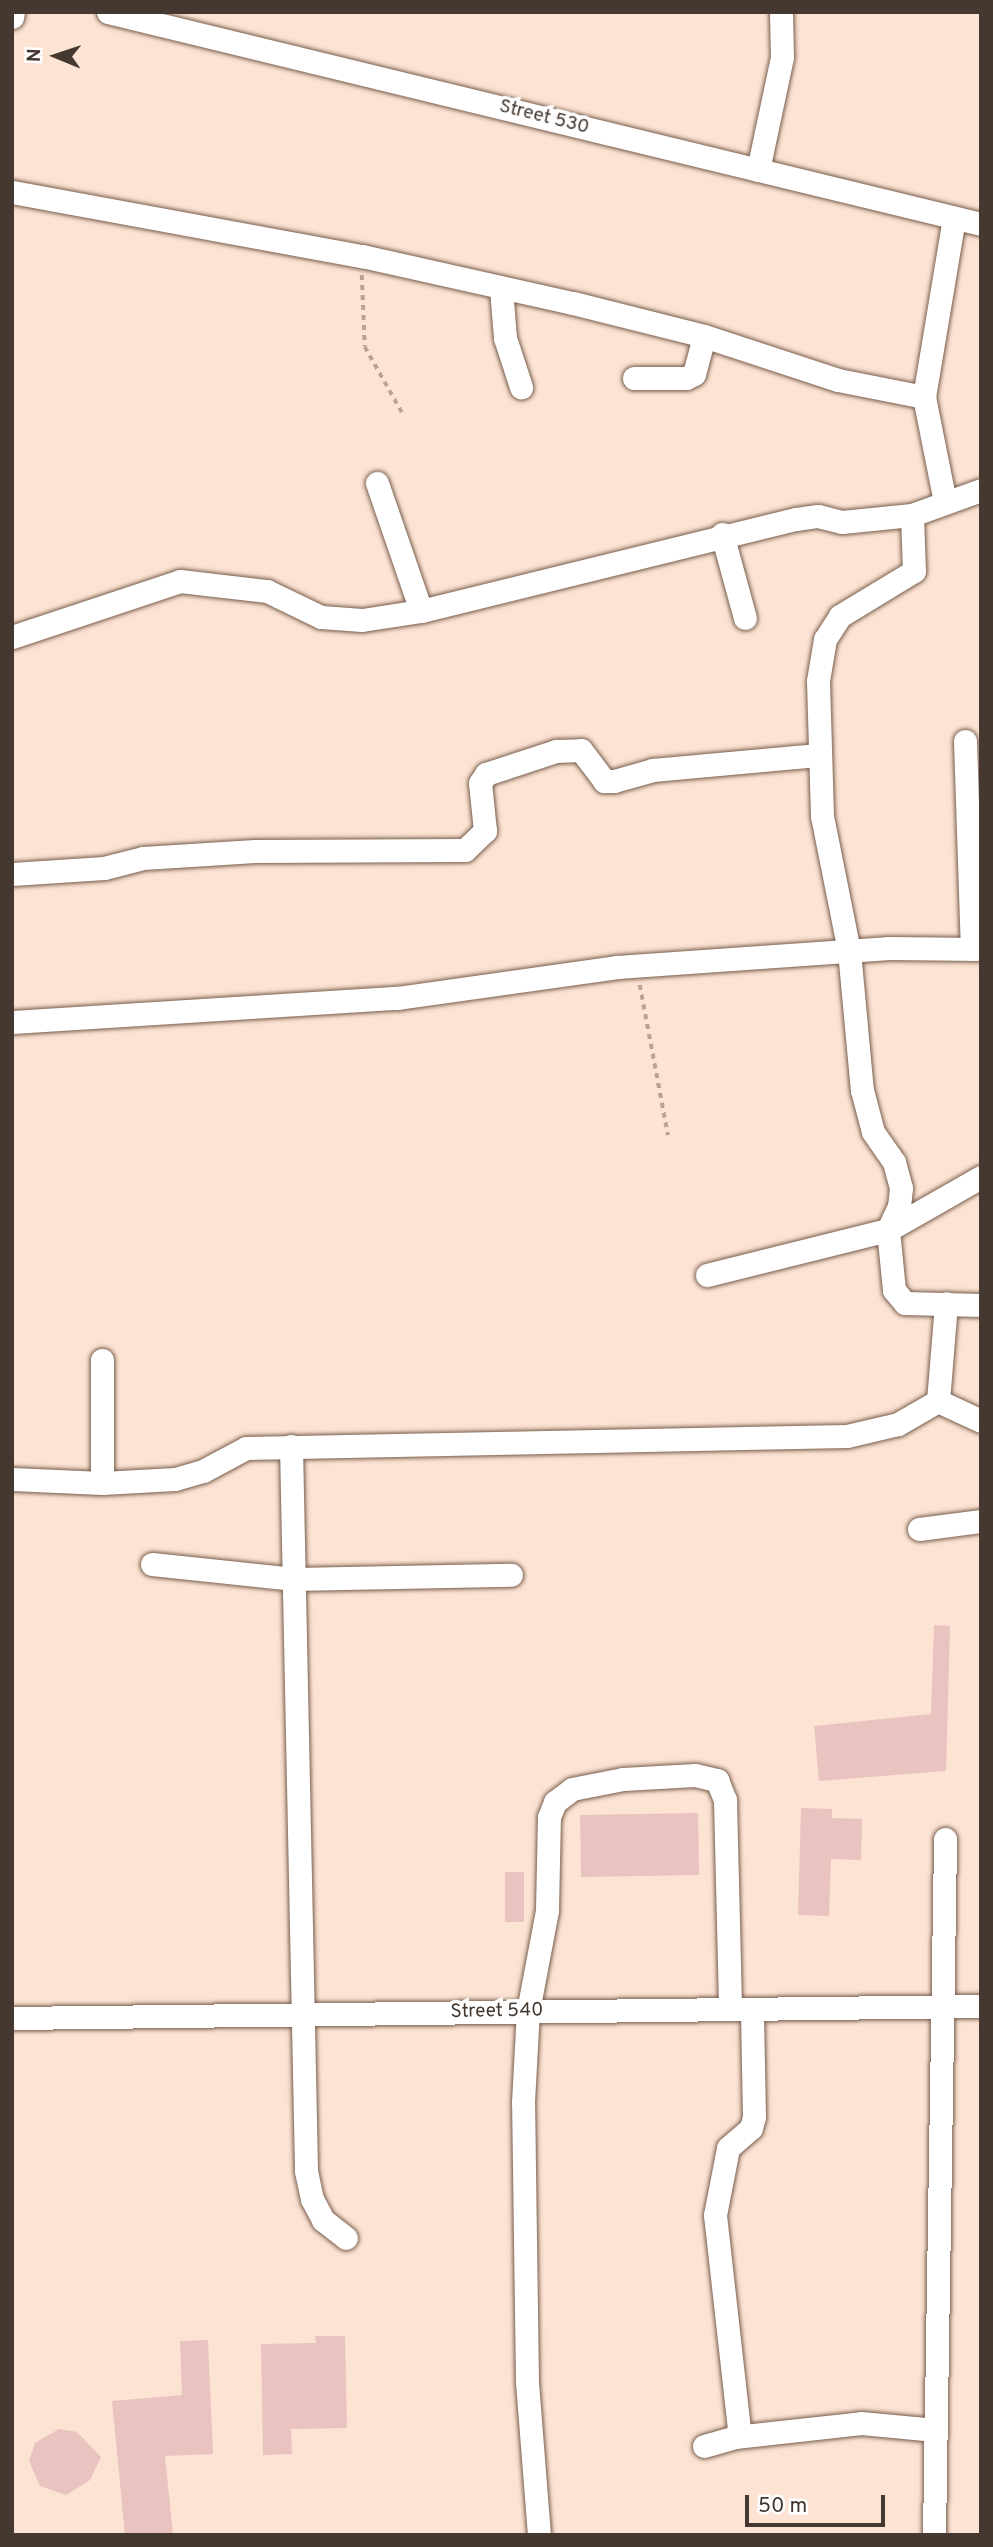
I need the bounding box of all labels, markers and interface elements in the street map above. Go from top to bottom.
north arrow [21,21,91,91]
text: N [23,48,47,63]
street label: Street 530 [497,96,591,140]
street label: Street 540 [450,2000,544,2024]
scale bar [748,2480,888,2524]
text: 50 m [758,2493,807,2520]

